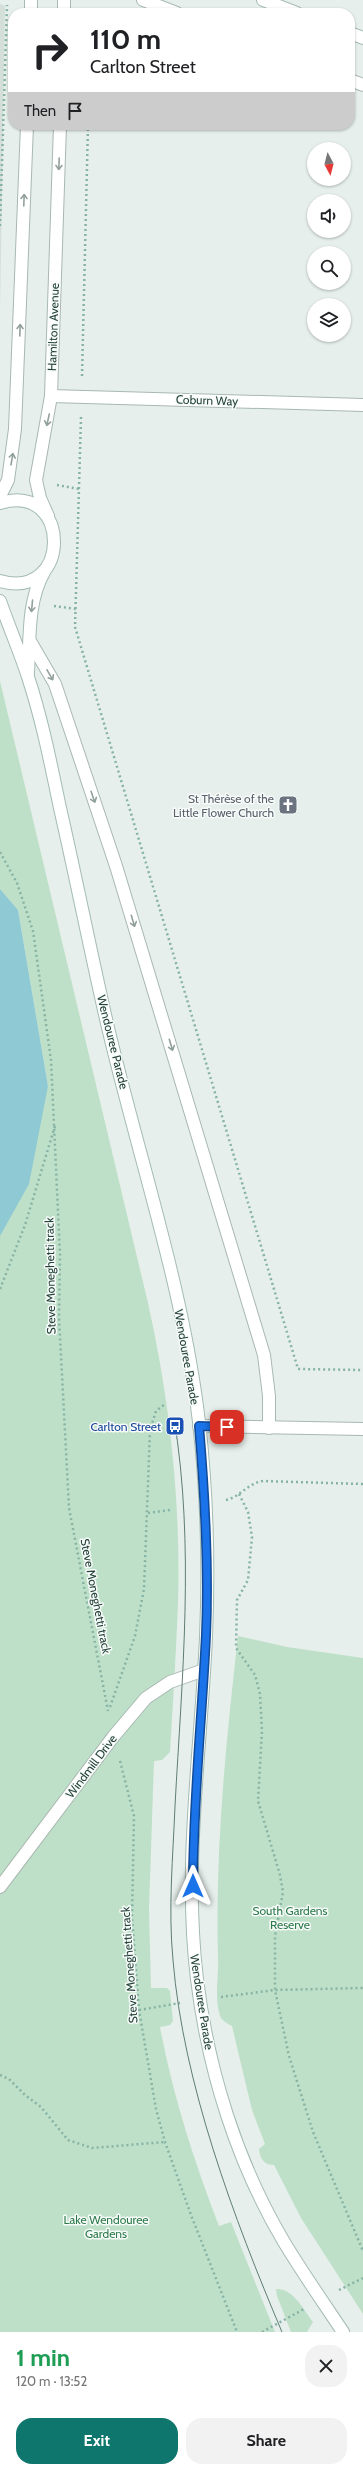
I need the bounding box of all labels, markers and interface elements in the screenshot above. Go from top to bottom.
text: 110 m [90,22,161,56]
icon: right [24,24,76,76]
text: Carlton Street [90,56,196,78]
icon: arrive [64,100,86,122]
text: Then [24,102,56,120]
north arrow [307,142,351,186]
map controls [307,142,351,342]
one-way arrow [55,157,62,170]
one-way arrow [20,194,28,207]
button: sound [307,194,351,238]
button: search [307,246,351,290]
street label: Hamilton Avenue [44,283,62,371]
button: layers [307,298,351,342]
one-way arrow [16,324,23,337]
street label: Coburn Way [176,391,238,409]
one-way arrow [43,413,51,426]
one-way arrow [8,453,16,466]
one-way arrow [29,599,36,612]
one-way arrow [46,669,54,681]
one-way arrow [90,791,97,804]
place label: St Thérèse of the Little Flower Church [173,791,274,820]
church icon: St Thérèse of the Little Flower Church [277,794,299,816]
one-way arrow [130,914,137,927]
street label: Wendouree Parade [94,993,132,1091]
one-way arrow [168,1039,175,1052]
street label: Steve Moneghetti track [41,1217,59,1335]
street label: Wendouree Parade [171,1308,203,1406]
pin [210,1410,244,1444]
bus stop icon: Carlton Street [164,1415,186,1437]
icon: arrive [216,1416,238,1438]
place label: Carlton Street [90,1419,161,1434]
street label: Steve Moneghetti track [77,1537,115,1655]
street label: Windmill Drive [62,1731,120,1801]
position arrow [172,1865,214,1907]
park label: South Gardens Reserve [252,1903,328,1932]
street label: Steve Moneghetti track [117,1906,141,2024]
street label: Wendouree Parade [187,1953,217,2051]
park label: Lake Wendouree Gardens [64,2212,148,2241]
text: 1 min [16,2343,70,2372]
button: close [305,2345,347,2387]
text: 120 m · 13:52 [16,2373,87,2389]
button: Exit [16,2418,178,2464]
button: Share [186,2418,347,2464]

